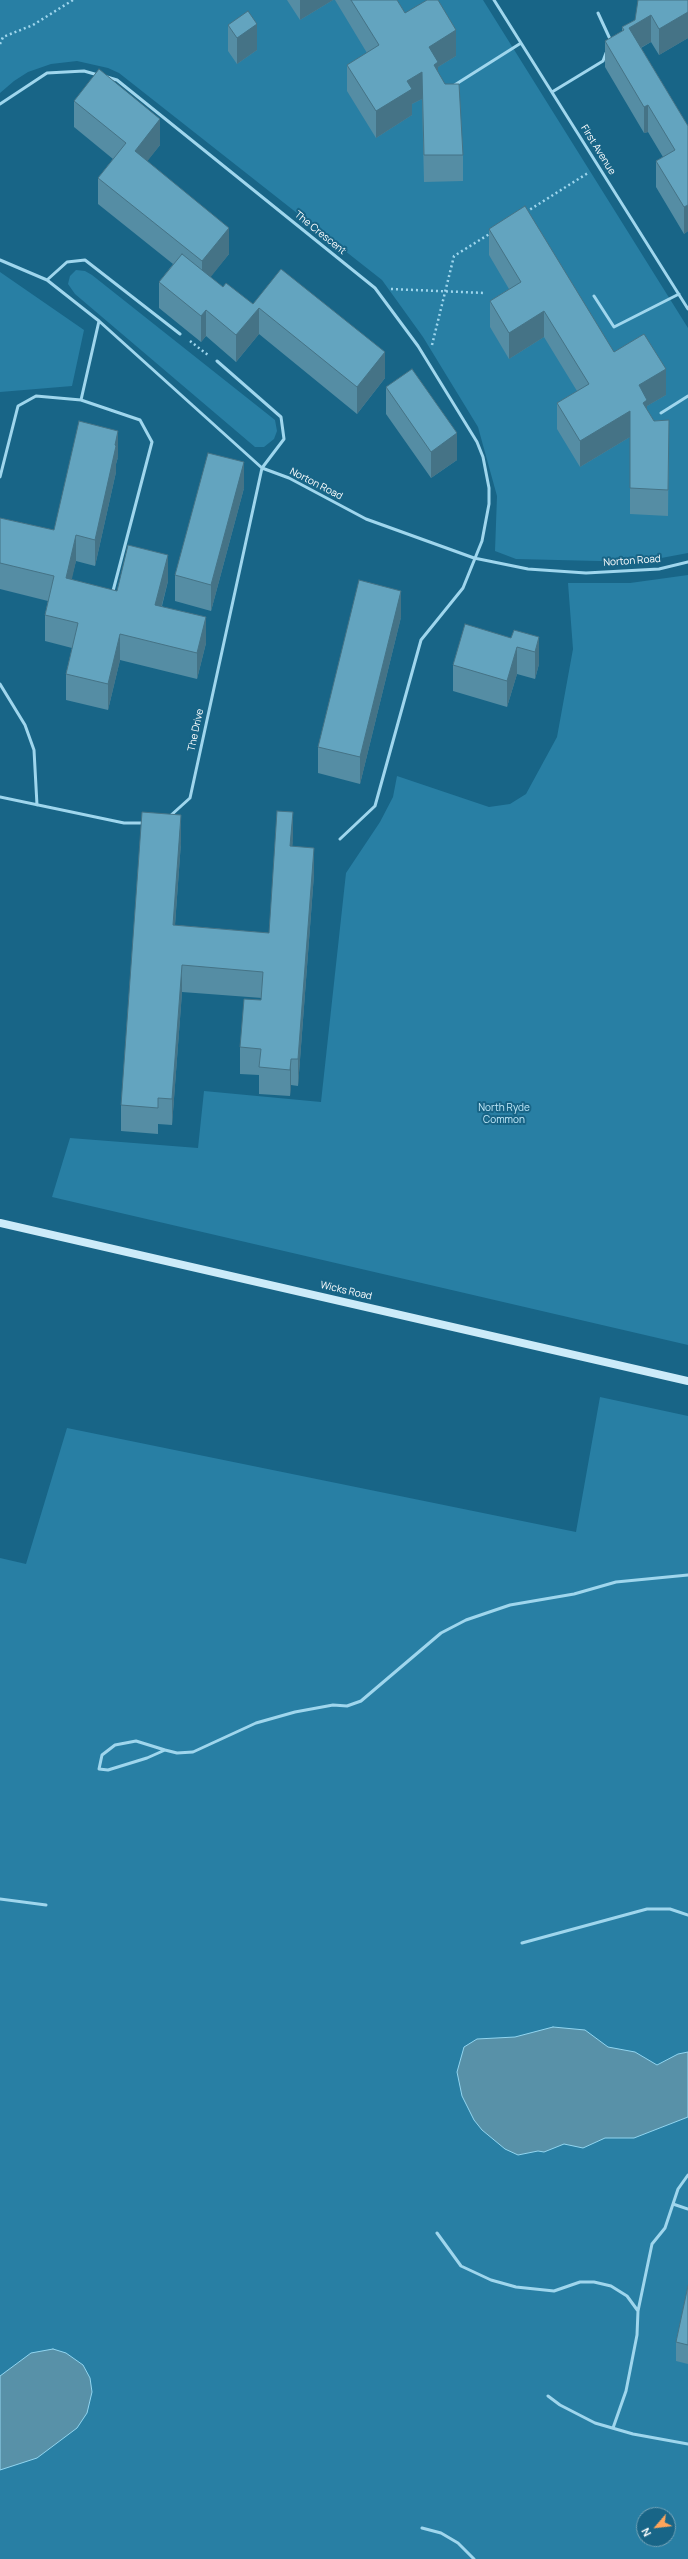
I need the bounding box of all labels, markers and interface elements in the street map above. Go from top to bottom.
street label: First Avenue [578,123,618,177]
street label: The Crescent [292,209,348,257]
street label: Norton Road [288,466,344,502]
street label: Norton Road [603,553,661,569]
street label: The Drive [186,708,206,752]
park label: North Ryde Common [478,1102,530,1126]
street label: Wicks Road [319,1279,373,1303]
north arrow [636,2507,676,2547]
text: N [637,2525,654,2539]

